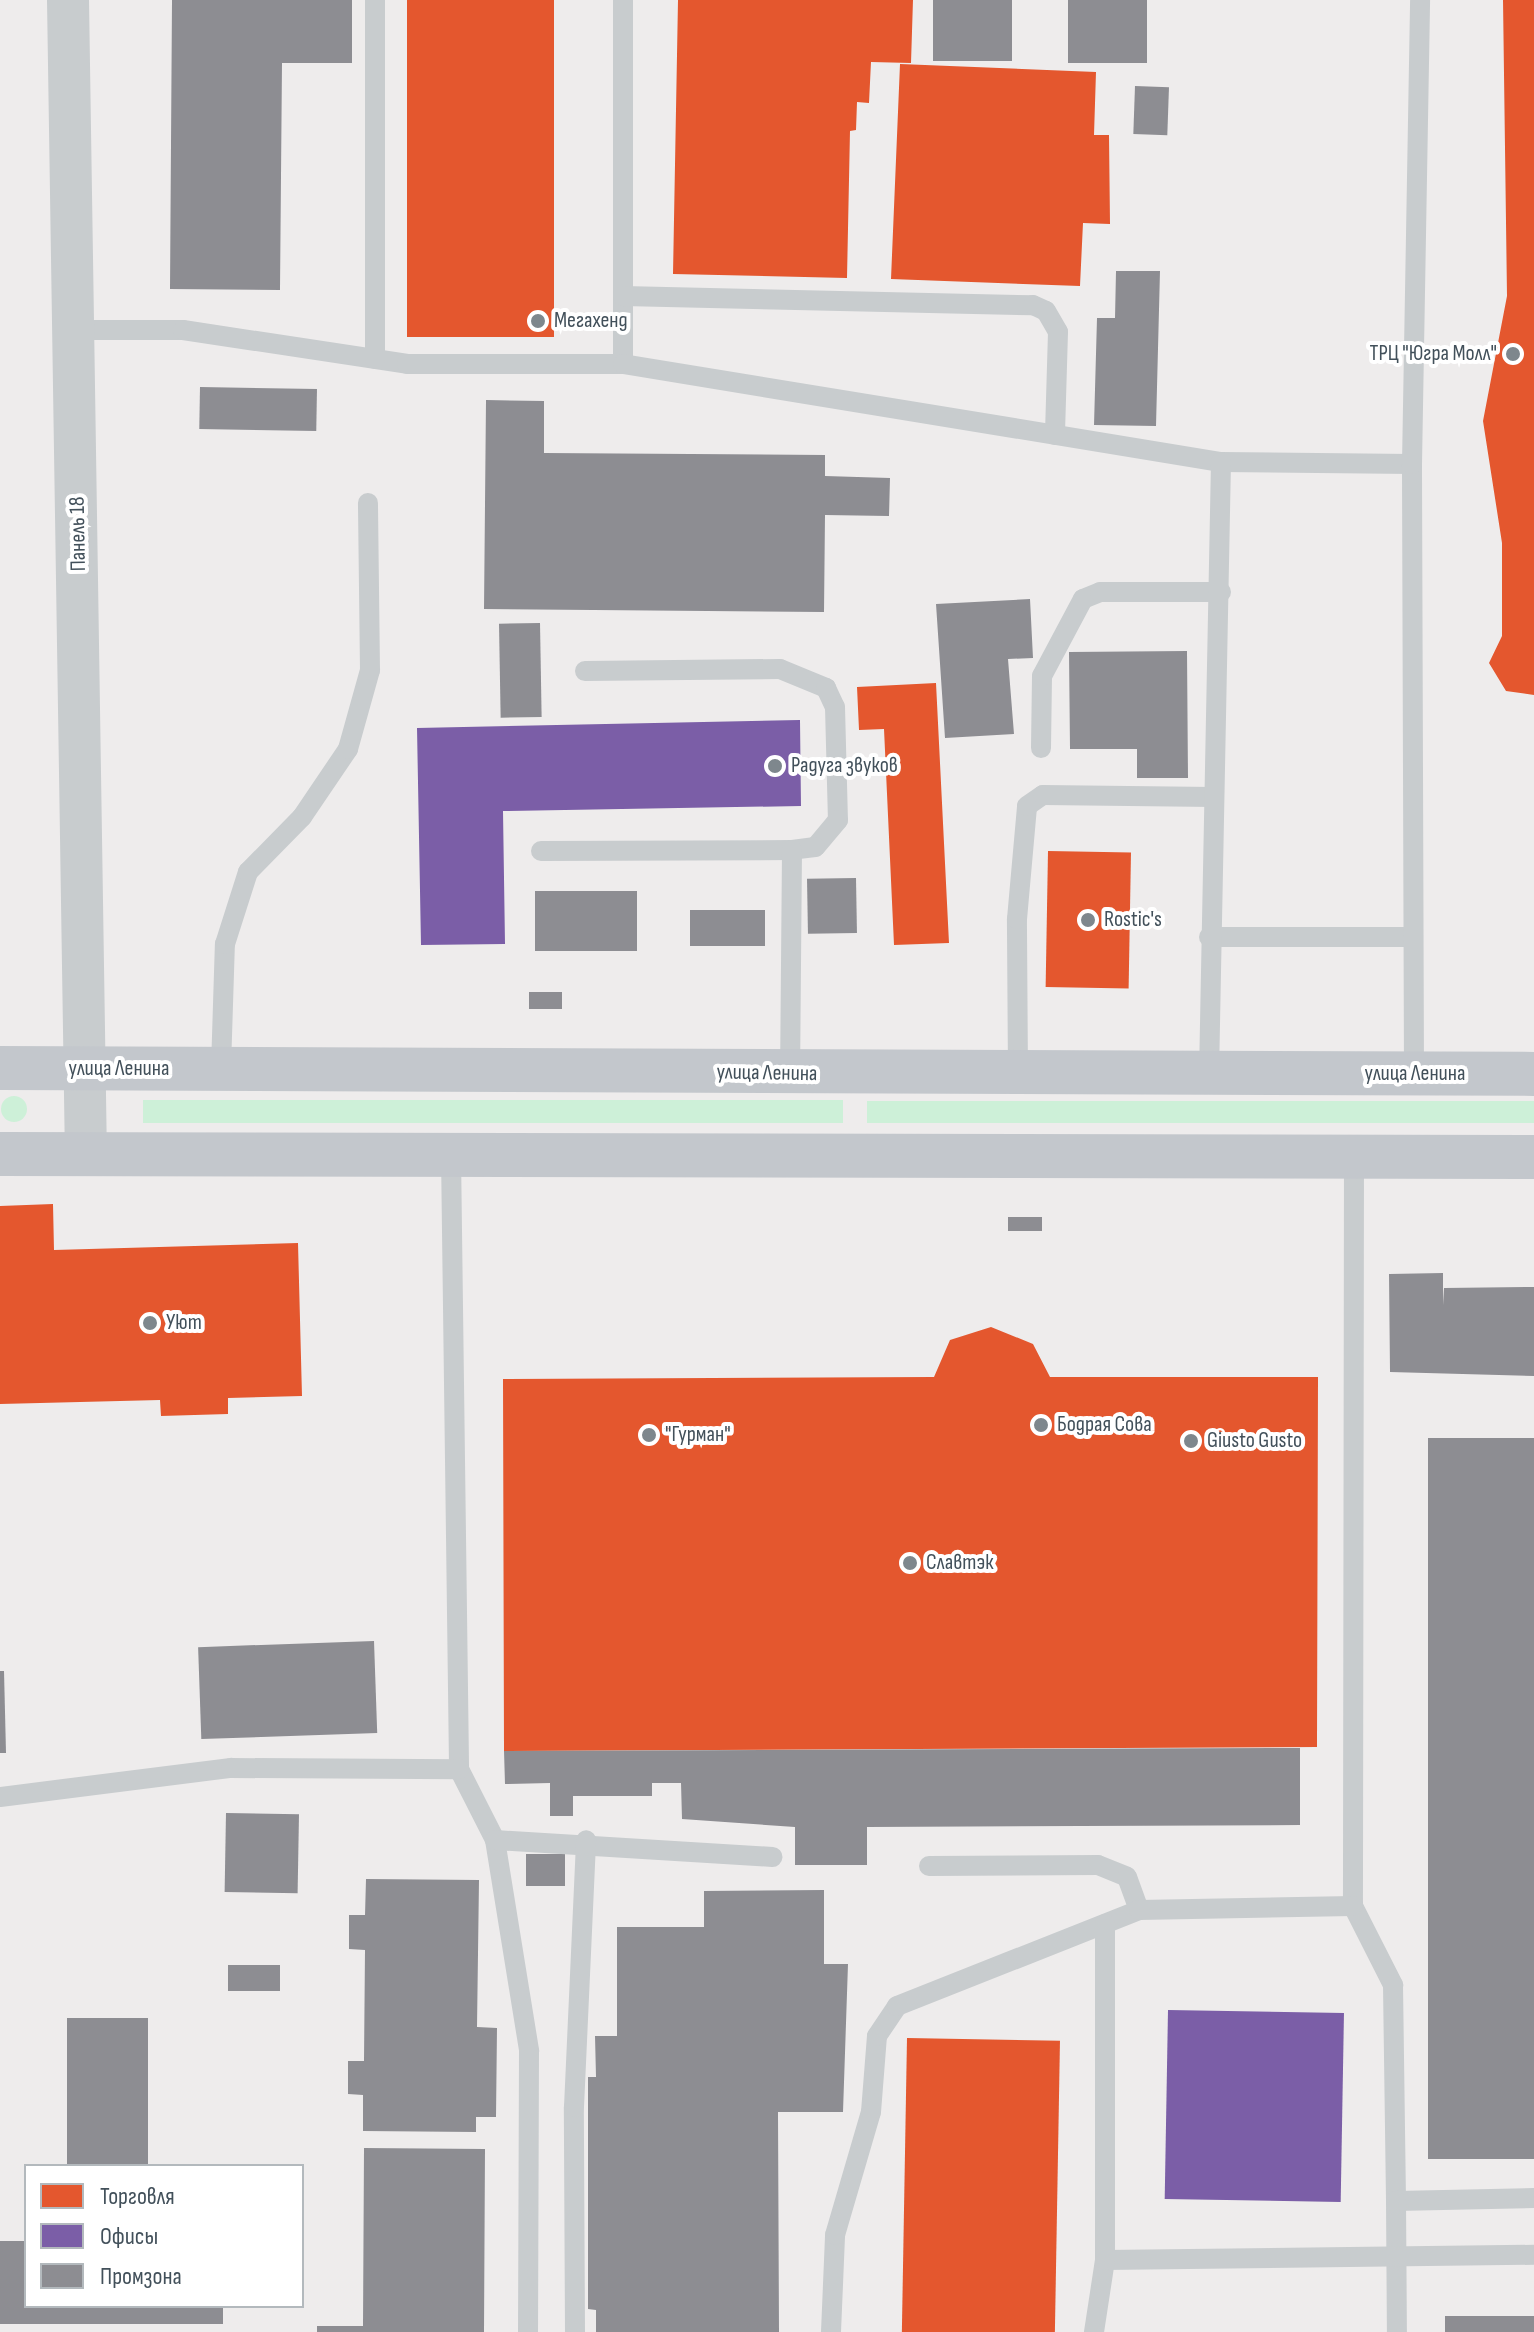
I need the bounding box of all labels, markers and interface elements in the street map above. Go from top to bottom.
place label: Мегахенд [554,308,628,334]
marker: Мегахенд [529,312,547,330]
place label: ТРЦ "Югра Молл" [1369,341,1497,367]
marker: ТРЦ "Югра Молл" [1504,345,1522,363]
street label: Панель 18 [64,496,92,572]
place label: Радуга звуков [791,753,898,779]
marker: Радуга звуков [766,757,784,775]
place label: Rostic's [1104,907,1162,933]
marker: Rostic's [1079,911,1097,929]
street label: улица Ленина [69,1056,169,1082]
street label: улица Ленина [716,1059,818,1087]
street label: улица Ленина [1365,1061,1465,1087]
place label: Уют [166,1310,202,1336]
marker: Уют [141,1314,159,1332]
place label: Бодрая Сова [1057,1412,1152,1438]
marker: Бодрая Сова [1032,1416,1050,1434]
place label: "Гурман" [665,1422,731,1448]
marker: "Гурман" [640,1426,658,1444]
place label: Giusto Gusto [1207,1428,1302,1454]
marker: Giusto Gusto [1182,1432,1200,1450]
place label: Славтэк [926,1550,993,1576]
marker: Славтэк [901,1554,919,1572]
legend [24,2164,304,2308]
text: Торговля [100,2182,175,2211]
text: Офисы [100,2222,158,2251]
text: Промзона [100,2262,182,2291]

